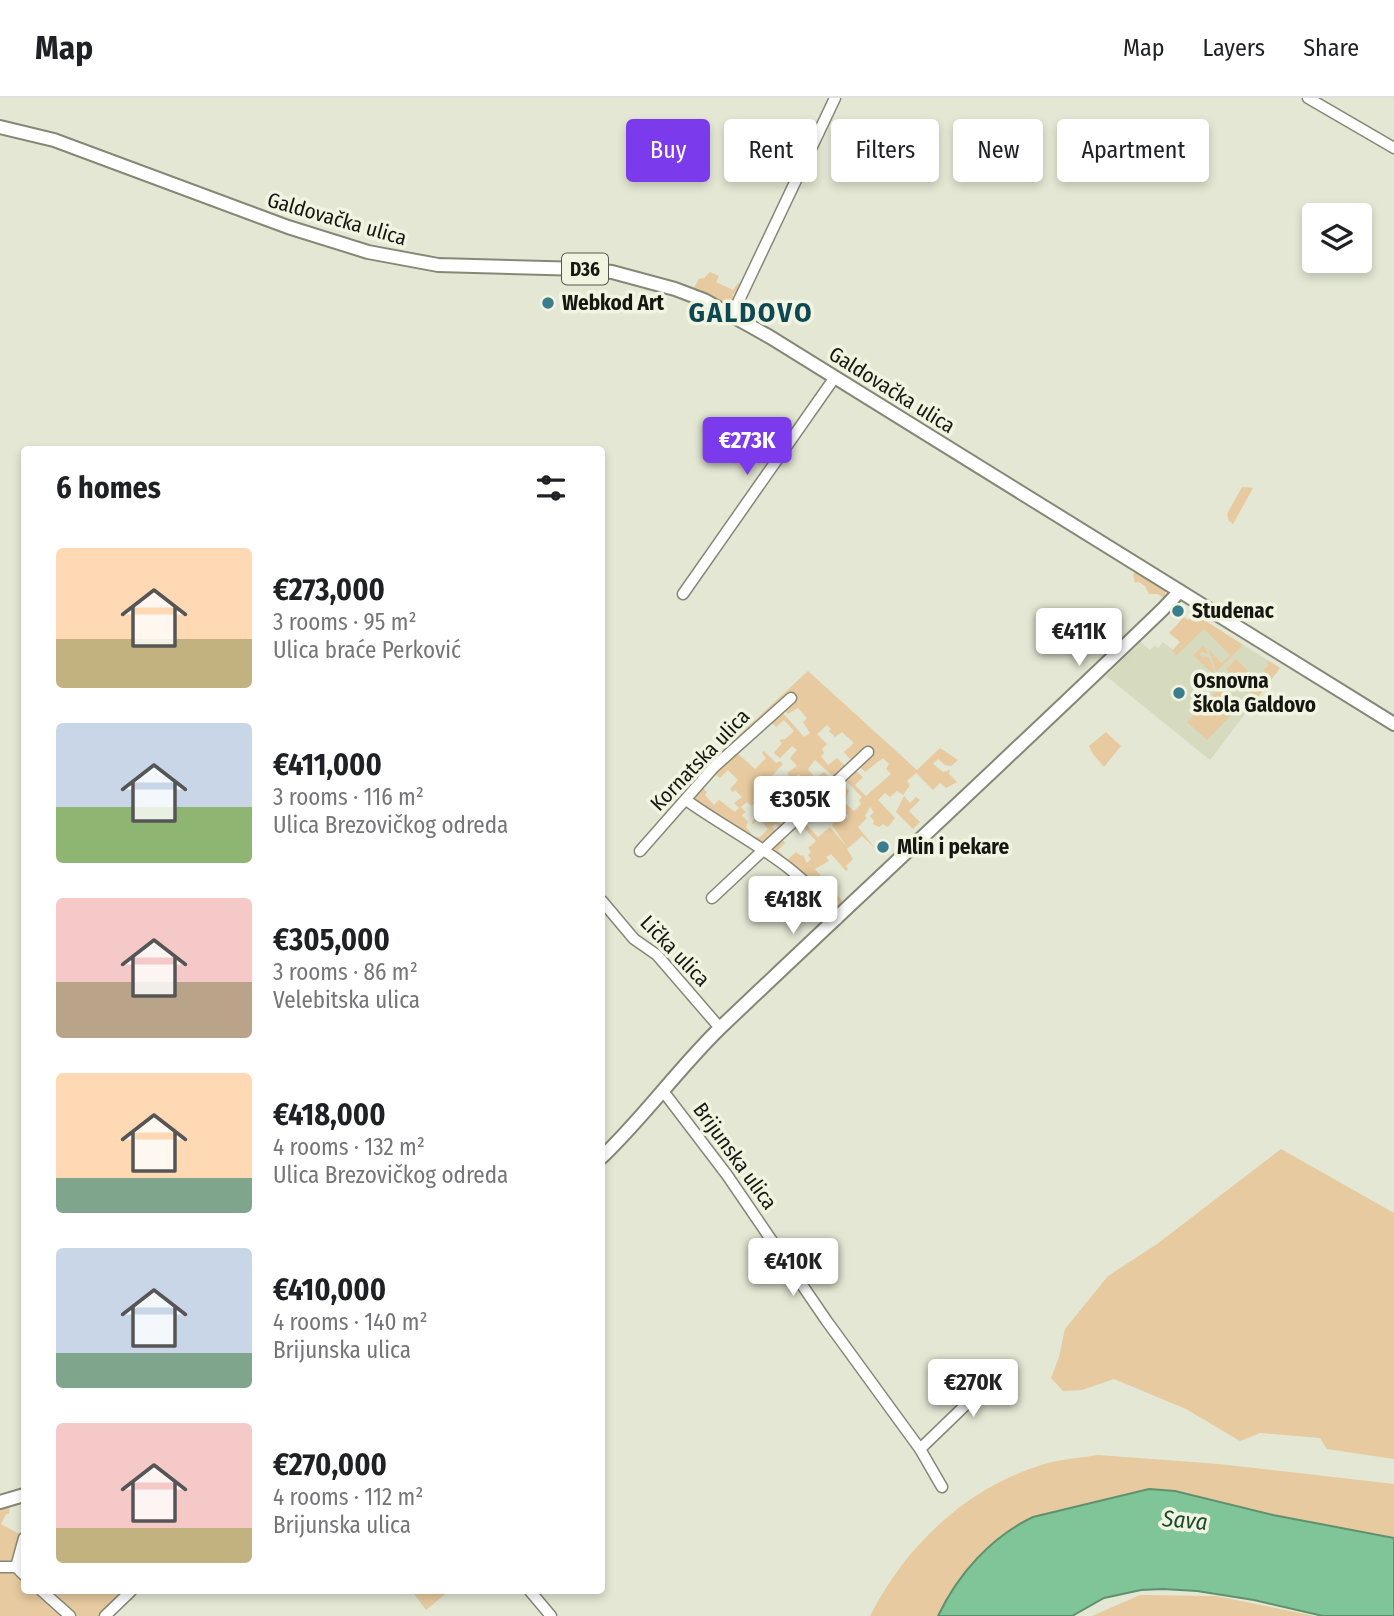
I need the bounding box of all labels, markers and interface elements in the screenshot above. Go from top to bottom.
text: Map [35,28,93,68]
text: Map [1123,34,1165,62]
text: Layers [1203,34,1265,62]
text: Share [1303,34,1359,62]
chip: Buy [626,119,710,182]
chip: Rent [724,119,817,182]
chip: Filters [831,119,939,182]
chip: New [953,119,1043,182]
chip: Apartment [1057,119,1209,182]
street label: Galdovačka ulica [264,187,410,251]
map controls [1302,203,1372,273]
button: layers [1302,203,1372,273]
road number: D36 [562,253,608,284]
place label: Webkod Art [562,290,665,316]
marker: Webkod Art [540,295,556,311]
district label: GALDOVO [688,296,814,329]
street label: Galdovačka ulica [824,341,960,439]
pin: €273K [698,418,796,477]
text: €273K [719,426,775,454]
icon: filters [532,469,570,507]
text: 6 homes [56,470,161,506]
text: €273,000 [273,572,385,608]
icon: home [112,576,196,660]
place label: Studenac [1192,598,1275,624]
marker: Studenac [1170,603,1186,619]
text: 3 rooms · 95 m² [273,608,417,636]
pin: €411K [1030,608,1128,668]
text: €411K [1052,617,1106,645]
text: Ulica braće Perković [273,636,461,664]
place label: Osnovna škola Galdovo [1193,668,1316,718]
marker: Osnovna škola Galdovo [1171,685,1187,701]
street label: Kornatska ulica [645,704,755,816]
text: €411,000 [273,747,382,783]
icon: home [112,751,196,835]
pin: €305K [751,776,849,836]
text: 3 rooms · 116 m² [273,783,424,811]
text: €305K [770,785,830,813]
text: Ulica Brezovičkog odreda [273,811,508,839]
place label: Mlin i pekare [897,834,1009,860]
marker: Mlin i pekare [875,839,891,855]
pin: €418K [744,876,842,936]
text: €418K [764,885,822,913]
street label: Lička ulica [635,910,715,992]
text: €305,000 [273,922,390,958]
icon: home [112,926,196,1010]
text: 3 rooms · 86 m² [273,958,418,986]
text: Velebitska ulica [273,986,420,1014]
text: €418,000 [273,1097,386,1133]
street label: Brijunska ulica [687,1097,783,1215]
icon: home [112,1101,196,1185]
text: 4 rooms · 132 m² [273,1133,425,1161]
text: Ulica Brezovičkog odreda [273,1161,508,1189]
pin: €410K [744,1238,842,1298]
text: €410K [764,1247,822,1275]
text: €410,000 [273,1272,386,1308]
icon: home [112,1276,196,1360]
text: 4 rooms · 140 m² [273,1308,428,1336]
text: Brijunska ulica [273,1336,411,1364]
pin: €270K [924,1360,1022,1419]
text: €270K [944,1368,1002,1396]
text: €270,000 [273,1447,387,1483]
icon: home [112,1451,196,1535]
text: 4 rooms · 112 m² [273,1483,423,1511]
water label: Sava [1160,1504,1209,1536]
text: Brijunska ulica [273,1511,411,1539]

